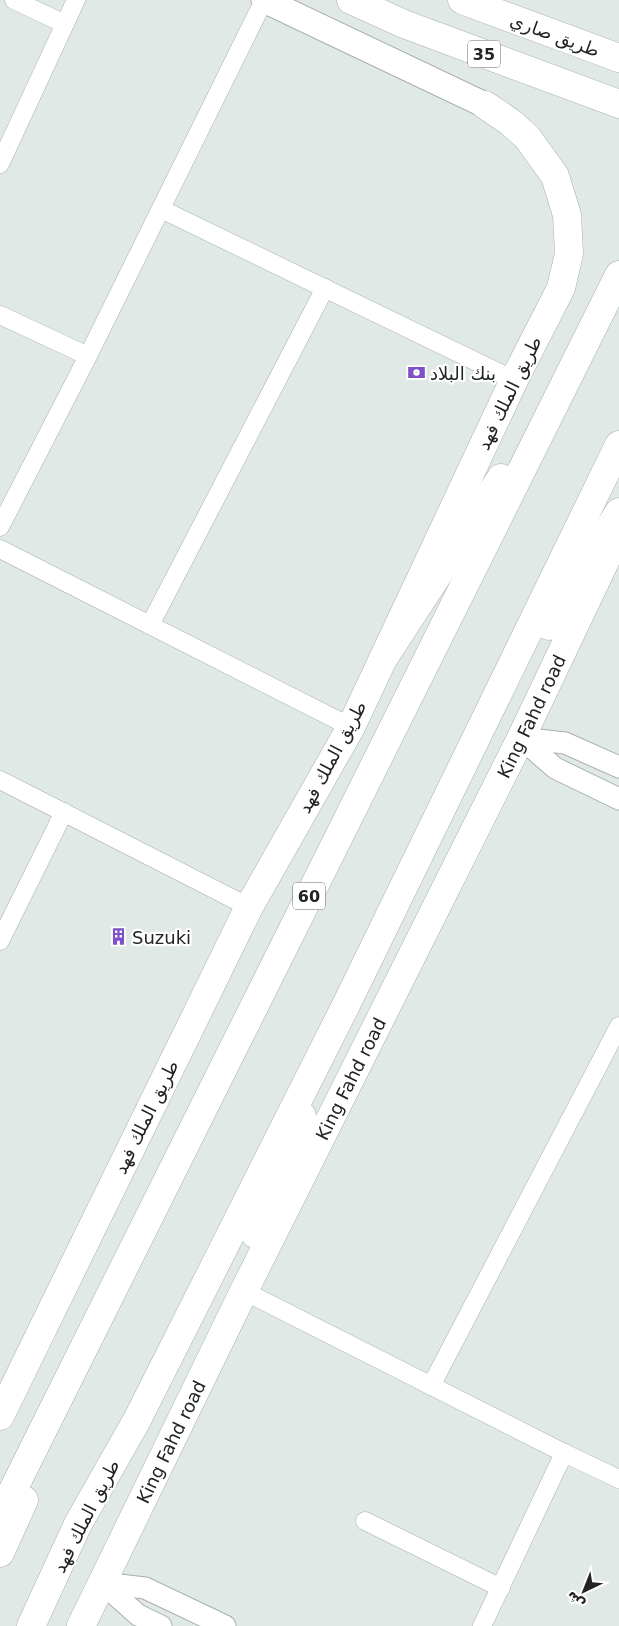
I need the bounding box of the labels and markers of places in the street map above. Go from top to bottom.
bank icon: بنك البلاد [406,363,426,383]
place label: بنك البلاد [430,363,496,384]
building icon: Suzuki [108,927,128,947]
place label: Suzuki [132,927,191,948]

